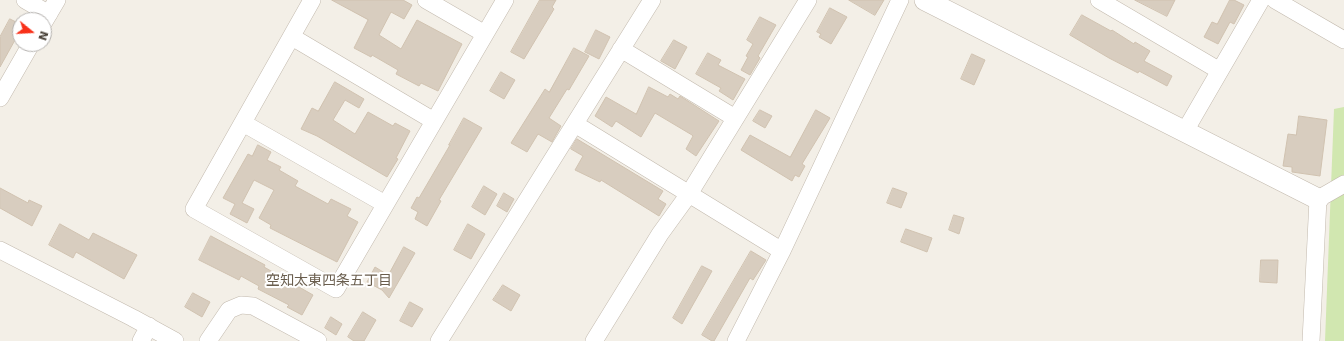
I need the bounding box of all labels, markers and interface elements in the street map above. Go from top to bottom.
north arrow [12,12,52,52]
text: N [35,29,51,42]
district label: 空知太東四条五丁目 [266,273,392,289]

